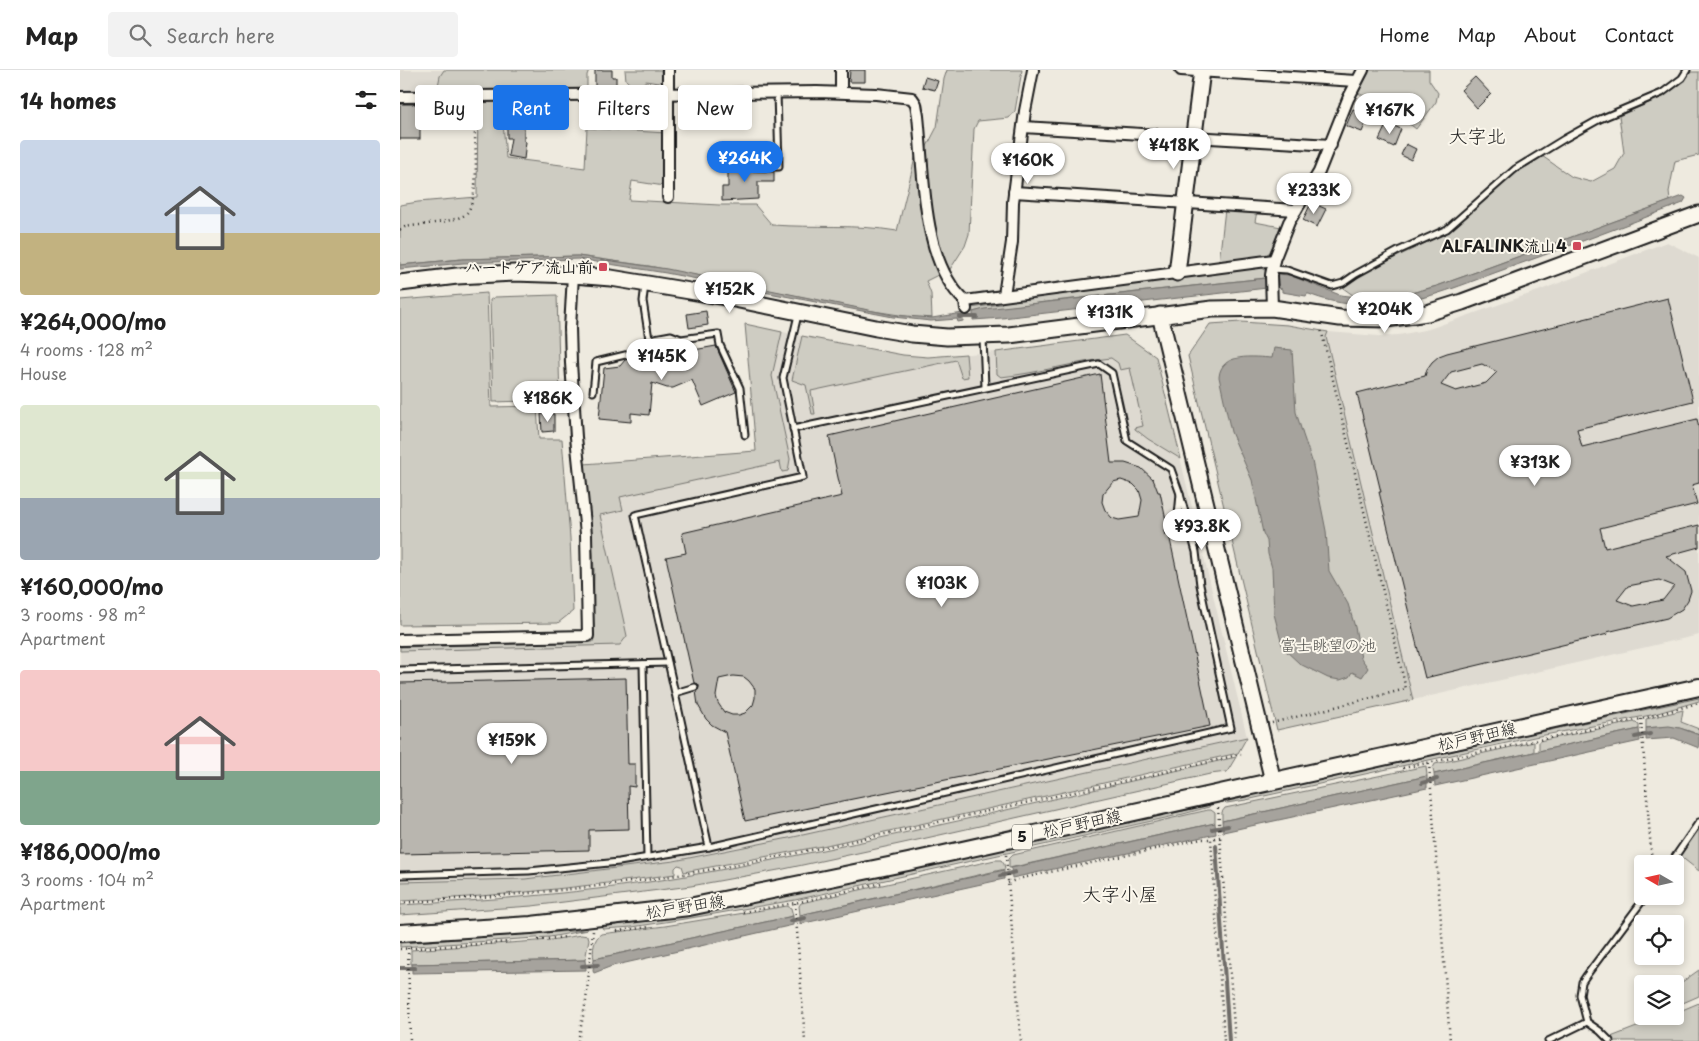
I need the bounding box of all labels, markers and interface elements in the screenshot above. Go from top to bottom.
search box [108,12,458,57]
text: Map [25,17,78,53]
icon: search [126,21,154,49]
text: Search here [166,21,275,49]
text: Home [1379,21,1429,48]
text: Map [1457,21,1496,48]
text: About [1524,21,1576,48]
text: Contact [1604,21,1674,48]
text: 14 homes [20,84,116,116]
chip: Buy [415,85,483,130]
chip: Rent [493,85,569,130]
chip: Filters [579,85,668,130]
chip: New [678,85,752,130]
icon: filters [352,86,380,114]
pin: ¥167K [1355,92,1425,135]
text: ¥167K [1365,97,1415,121]
district label: 大字北 [1448,121,1506,149]
pin: ¥418K [1139,128,1209,170]
text: ¥418K [1149,132,1199,156]
pin: ¥264K [710,140,780,183]
pin: ¥160K [993,142,1063,185]
text: ¥264K [718,145,772,169]
text: ¥160K [1002,147,1054,171]
pin: ¥233K [1279,172,1349,215]
icon: home [155,173,245,263]
text: ¥233K [1287,177,1341,201]
place label: ALFALINK流山4 [1442,233,1567,257]
marker: ALFALINK流山4 [1571,240,1583,252]
place label: ハートケア流山前 [465,254,593,278]
marker: ハートケア流山前 [597,261,609,273]
pin: ¥152K [695,272,765,314]
text: ¥152K [705,276,755,300]
pin: ¥204K [1350,292,1420,334]
pin: ¥131K [1075,294,1145,337]
text: ¥204K [1358,296,1412,320]
text: ¥131K [1087,299,1133,323]
text: ¥264,000/mo [20,305,166,337]
text: 4 rooms · 128 m² [20,337,153,361]
pin: ¥145K [627,338,697,381]
text: ¥145K [637,343,687,367]
text: House [20,361,67,385]
pin: ¥186K [513,380,583,423]
text: ¥186K [523,385,573,409]
icon: home [155,438,245,528]
pin: ¥313K [1500,444,1570,487]
text: ¥313K [1510,449,1560,473]
pin: ¥93.8K [1161,508,1243,551]
text: ¥93.8K [1174,513,1230,537]
pin: ¥103K [907,566,977,608]
text: ¥160,000/mo [20,570,163,602]
text: ¥103K [917,570,967,594]
text: 3 rooms · 98 m² [20,602,146,626]
text: Apartment [20,626,105,650]
park label: 富士眺望の池 [1280,632,1376,656]
icon: home [155,703,245,793]
street label: 松戸野田線 [1435,714,1518,756]
pin: ¥159K [477,722,547,765]
text: ¥159K [488,727,536,751]
street label: 松戸野田線 [1040,802,1123,842]
road number: 5 [1012,824,1032,850]
text: ¥186,000/mo [20,835,160,867]
north arrow [1634,855,1684,905]
map controls [1634,855,1684,1025]
text: 3 rooms · 104 m² [20,867,154,891]
district label: 大字小屋 [1082,879,1158,907]
street label: 松戸野田線 [643,887,726,923]
text: Apartment [20,891,105,915]
button: locate [1634,915,1684,965]
button: layers [1634,975,1684,1025]

